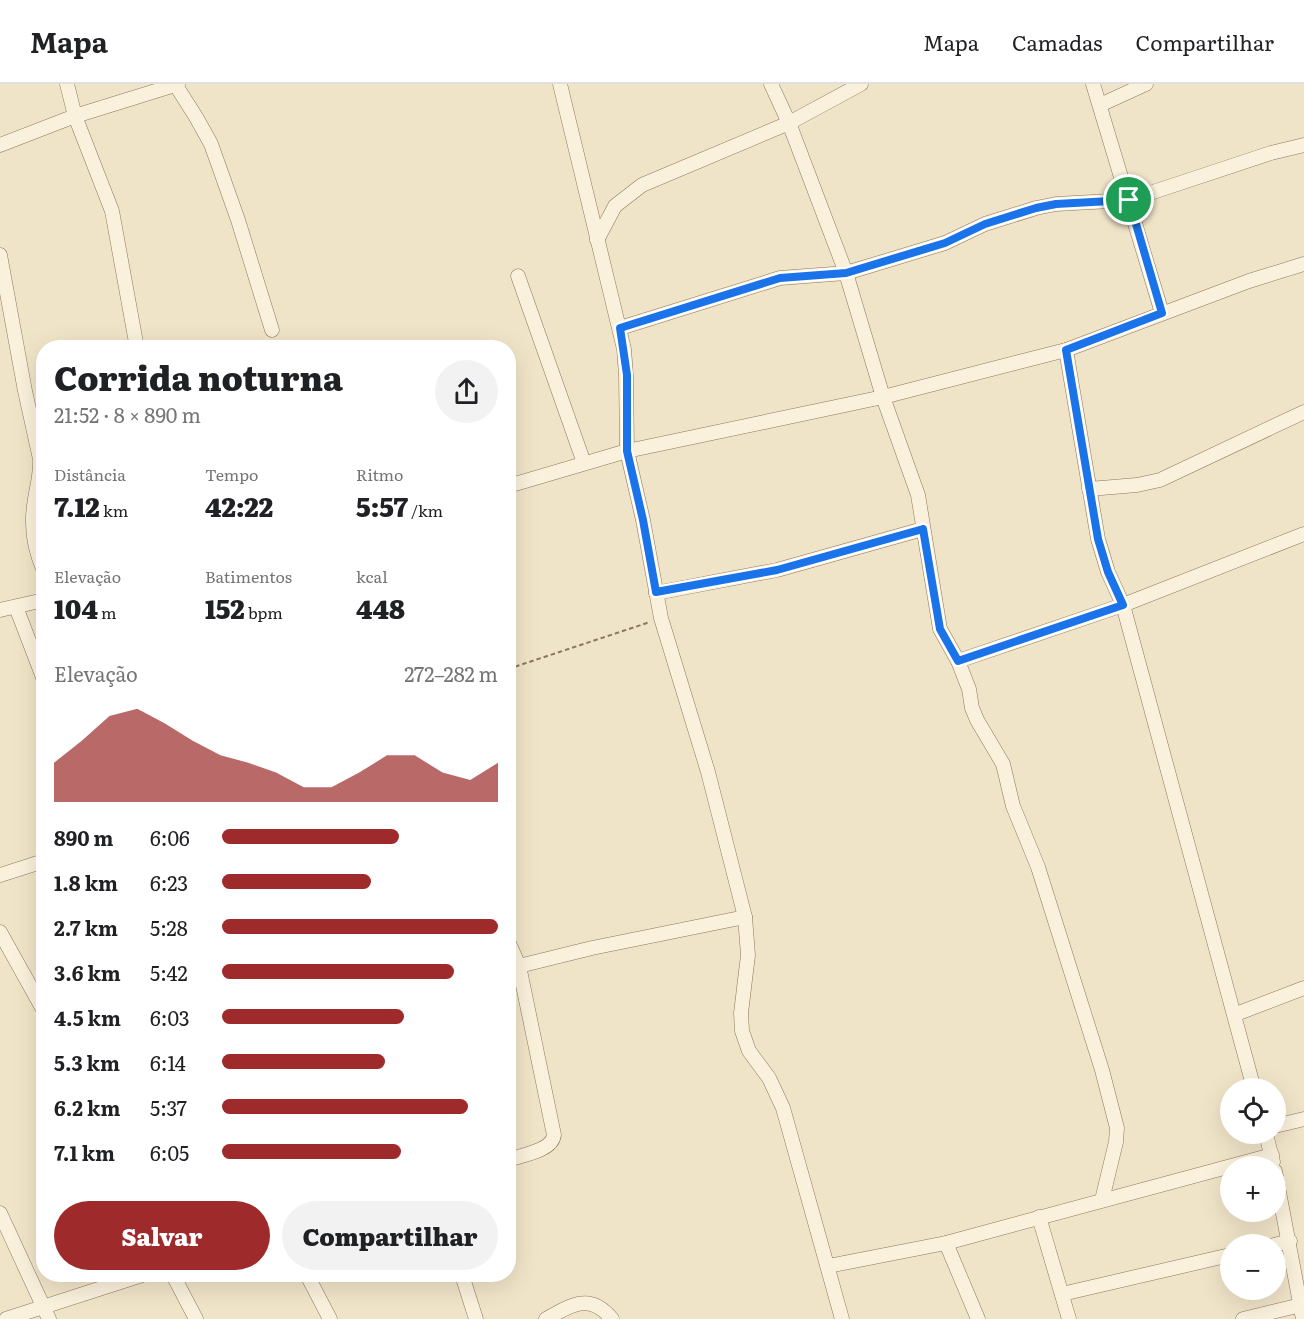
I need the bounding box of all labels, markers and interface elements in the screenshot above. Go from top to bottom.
text: Mapa [30,20,108,62]
text: Mapa [923,26,979,57]
text: Camadas [1012,26,1103,57]
text: Compartilhar [1136,26,1274,57]
pin [1103,174,1154,225]
icon: arrive [1112,183,1145,216]
text: Corrida noturna [54,352,343,401]
button: share [435,360,498,423]
text: 21:52 · 8 × 890 m [54,399,201,429]
text: Distância [54,462,126,486]
text: Tempo [205,462,258,486]
text: Ritmo [356,462,403,486]
text: 7.12 [54,486,100,525]
text: 42:22 [205,486,273,525]
text: 5:57 [356,486,408,525]
text: km [100,498,128,522]
text: /km [408,498,443,522]
text: Elevação [54,564,121,588]
text: Batimentos [205,564,292,588]
text: kcal [356,564,388,588]
text: 104 [54,588,98,627]
text: 152 [205,588,245,627]
text: 448 [356,588,405,627]
text: m [98,600,117,624]
text: bpm [245,600,283,624]
text: Elevação [54,658,138,688]
text: 272–282 m [404,658,498,688]
text: 890 m [54,822,113,852]
text: 6:06 [150,822,190,852]
text: 1.8 km [54,867,118,897]
text: 6:23 [150,867,188,897]
text: 2.7 km [54,912,118,942]
text: 5:28 [150,912,188,942]
text: 3.6 km [54,957,121,987]
text: 5:42 [150,957,188,987]
text: 4.5 km [54,1002,121,1032]
text: 6:03 [150,1002,190,1032]
text: 5.3 km [54,1047,120,1077]
text: 6:14 [150,1047,186,1077]
map controls [1220,1078,1286,1300]
button: locate [1220,1078,1286,1144]
text: 6.2 km [54,1092,120,1122]
text: 5:37 [150,1092,187,1122]
text: 7.1 km [54,1137,115,1167]
text: 6:05 [150,1137,189,1167]
button: + [1220,1156,1286,1222]
button: Salvar [54,1201,270,1270]
button: Compartilhar [282,1201,498,1270]
button: − [1220,1234,1286,1300]

